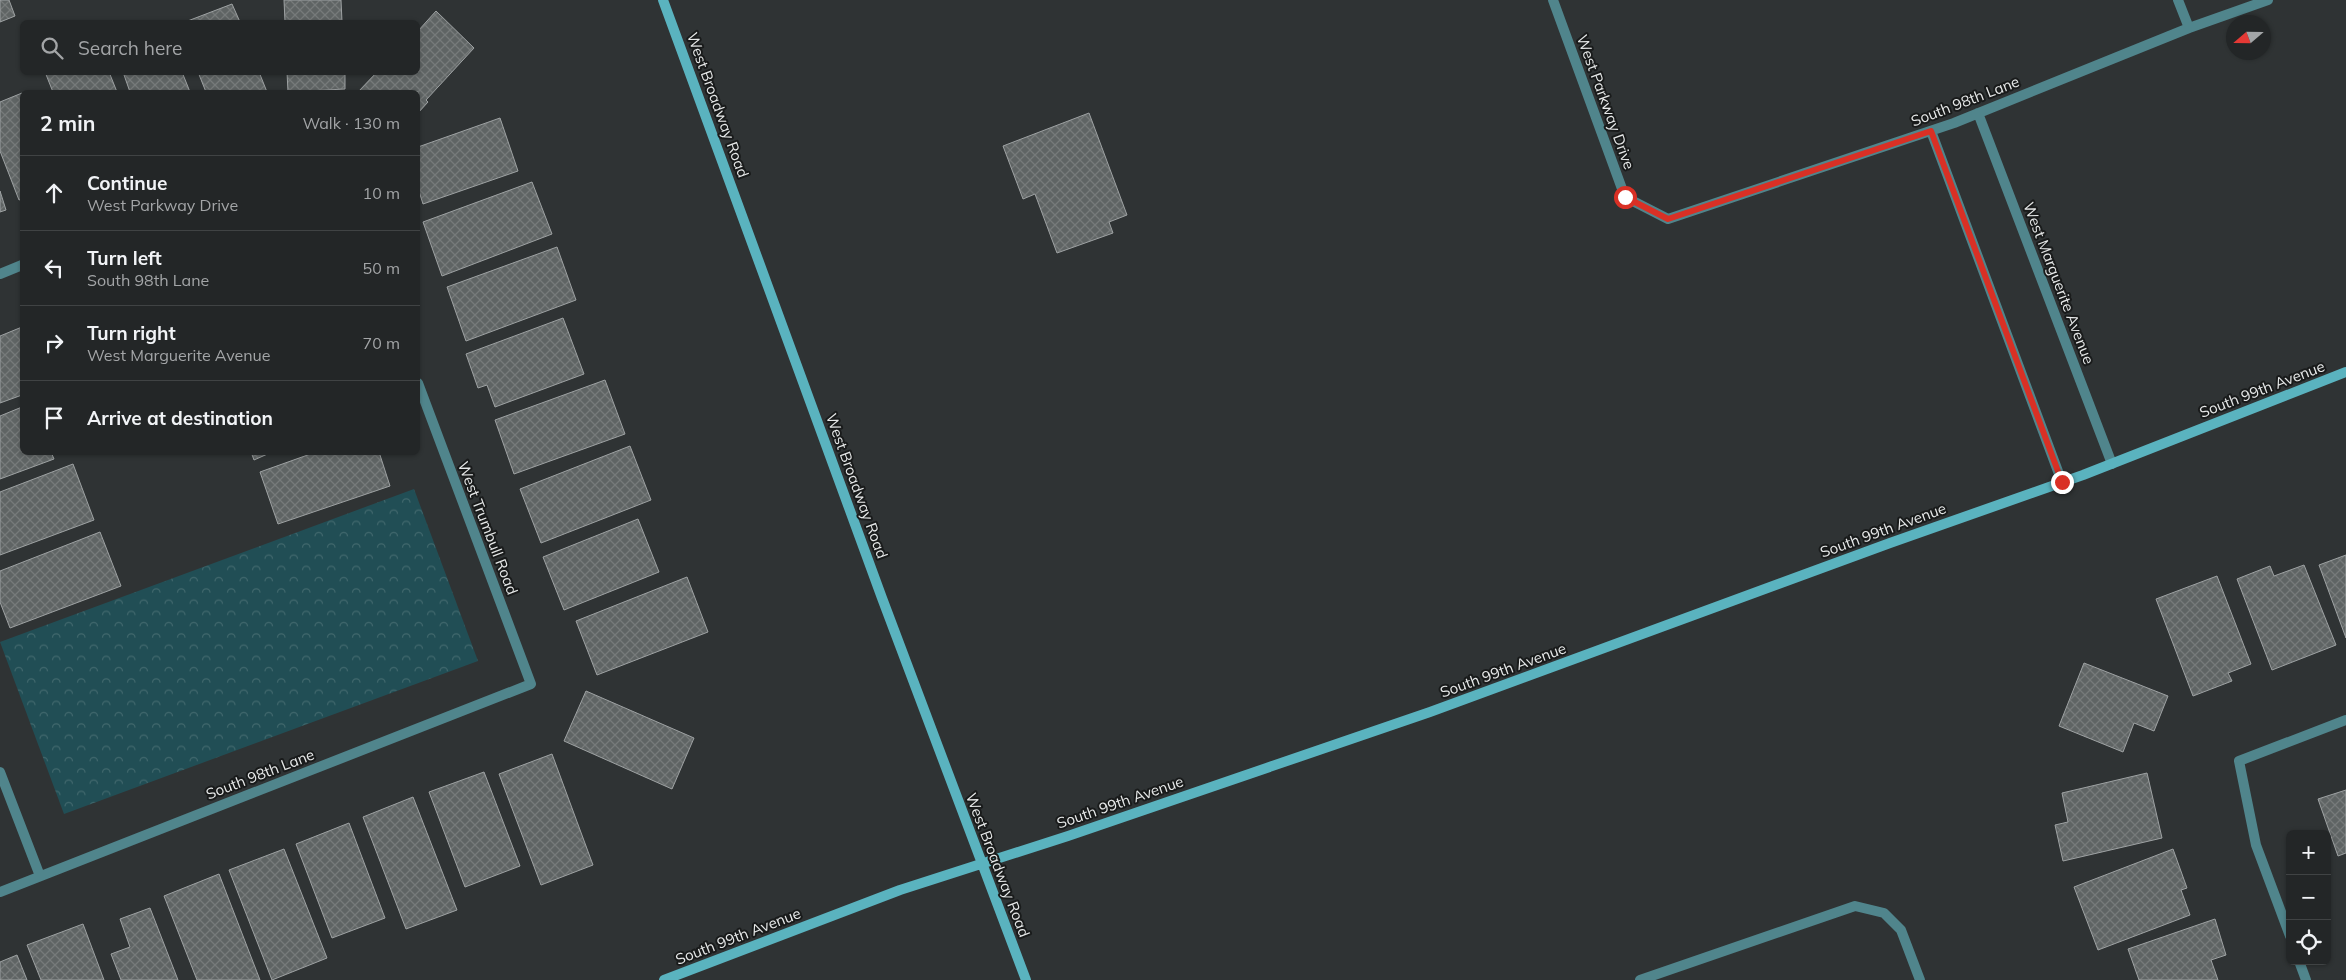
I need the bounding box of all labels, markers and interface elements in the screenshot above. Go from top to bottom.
north arrow [2226,15,2271,60]
search box [20,20,420,75]
street label: West Broadway Road [683,30,753,180]
street label: West Parkway Drive [1573,32,1639,172]
icon: search [38,34,66,62]
text: Search here [78,36,182,60]
street label: South 98th Lane [1908,72,2022,130]
text: 2 min [40,110,95,136]
text: Walk · 130 m [302,113,400,133]
text: Continue [87,171,167,195]
icon: ahead [40,179,68,207]
text: 10 m [363,183,400,203]
route start [1614,186,1637,209]
text: West Parkway Drive [87,195,238,215]
street label: West Marguerite Avenue [2019,199,2099,367]
text: Turn left [87,246,162,270]
icon: left [40,254,68,282]
text: 50 m [363,258,400,278]
text: South 98th Lane [87,270,209,290]
text: Turn right [87,321,176,345]
icon: right [40,329,68,357]
text: 70 m [363,333,400,353]
text: West Marguerite Avenue [87,345,271,365]
street label: South 99th Avenue [2197,356,2327,422]
icon: arrive [40,404,68,432]
text: Arrive at destination [87,406,273,430]
street label: West Broadway Road [822,411,892,561]
street label: West Trumbull Road [454,459,522,597]
route end [2051,471,2074,494]
street label: South 99th Avenue [1817,498,1949,562]
street label: South 99th Avenue [1437,638,1569,702]
street label: South 98th Lane [203,745,317,803]
street label: South 99th Avenue [1054,771,1186,833]
street label: West Broadway Road [962,790,1034,940]
map controls [2286,830,2331,965]
button: + [2286,830,2331,875]
button: − [2286,875,2331,920]
street label: South 99th Avenue [673,903,803,969]
button: locate [2286,920,2331,965]

